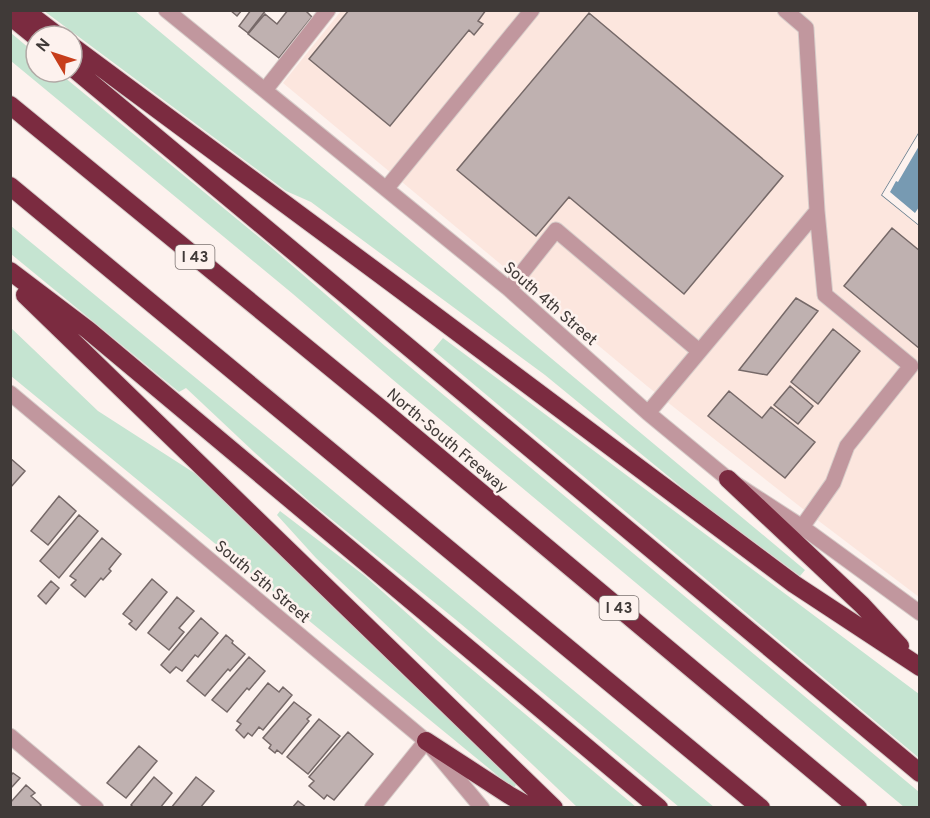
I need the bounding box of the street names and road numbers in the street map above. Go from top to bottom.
road number: I 43 [176,245,214,269]
street label: South 4th Street [499,258,601,351]
street label: North-South Freeway [382,385,512,498]
street label: South 5th Street [210,537,313,628]
road number: I 43 [600,596,638,620]

